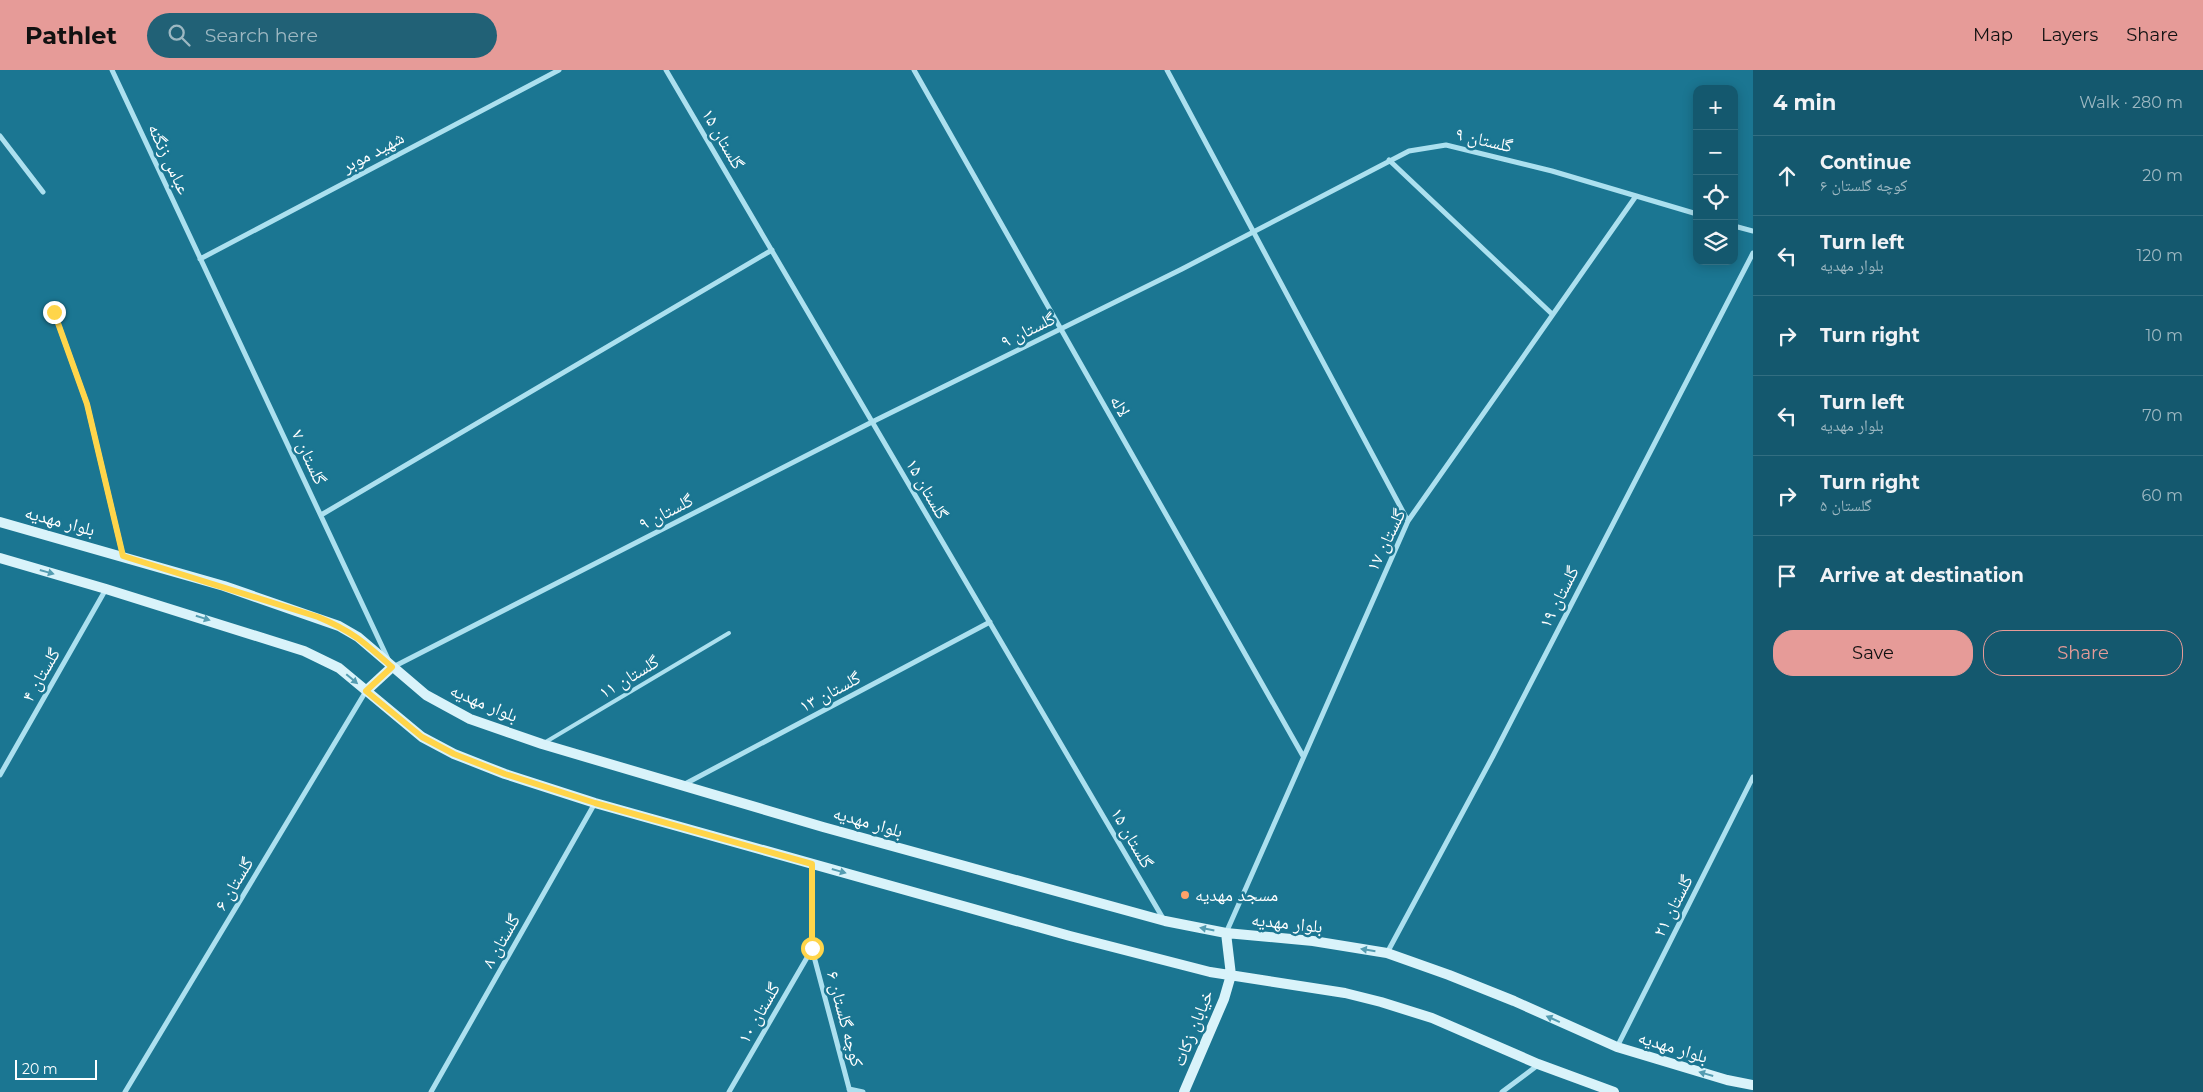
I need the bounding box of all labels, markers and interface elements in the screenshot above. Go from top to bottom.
search box [147,13,497,58]
text: Pathlet [25,21,117,50]
icon: search [165,21,193,49]
text: Search here [205,24,318,47]
text: Map [1973,24,2013,46]
text: Layers [2041,24,2098,46]
text: Share [2126,24,2178,46]
map controls [1693,85,1738,265]
button: + [1693,85,1738,130]
text: 4 min [1773,90,1836,115]
text: Walk · 280 m [2079,93,2183,112]
street label: گلستان ۱۵ [697,105,749,174]
street label: عباس زنگنه [143,120,195,198]
street label: گلستان ۹ [1453,123,1515,157]
street label: شهید موبر [337,126,408,178]
button: − [1693,130,1738,175]
text: Continue [1820,151,1911,174]
icon: ahead [1773,162,1801,190]
text: 20 m [2142,166,2183,185]
button: locate [1693,175,1738,220]
text: کوچه گلستان ۶ [1820,176,1907,195]
button: layers [1693,220,1738,265]
text: Turn left [1820,231,1905,254]
icon: left [1773,242,1801,270]
text: 120 m [2136,246,2183,265]
text: بلوار مهدیه [1820,256,1884,275]
route end [43,301,66,324]
street label: گلستان ۹ [997,307,1059,353]
icon: right [1773,322,1801,350]
text: Turn right [1820,324,1920,347]
text: 10 m [2145,326,2183,345]
street label: لاله [1105,391,1135,421]
text: Turn left [1820,391,1905,414]
icon: left [1773,402,1801,430]
text: 70 m [2142,406,2183,425]
text: بلوار مهدیه [1820,416,1884,435]
street label: گلستان ۷ [287,426,331,488]
street label: گلستان ۱۵ [901,455,953,524]
text: Turn right [1820,471,1920,494]
icon: right [1773,482,1801,510]
text: 60 m [2141,486,2183,505]
street label: گلستان ۹ [635,489,697,535]
text: گلستان ۵ [1820,496,1872,515]
street label: بلوار مهدیه [23,501,97,541]
street label: گلستان ۱۷ [1362,505,1411,575]
street label: گلستان ۱۹ [1534,562,1584,632]
icon: arrive [1773,562,1801,590]
text: Arrive at destination [1820,564,2024,587]
one-way arrow [39,568,54,576]
one-way arrow [195,615,210,623]
button: Save [1773,630,1973,676]
button: Share [1983,630,2183,676]
street label: گلستان ۴ [17,644,65,706]
street label: گلستان ۱۱ [595,650,664,704]
street label: گلستان ۱۳ [796,666,865,717]
one-way arrow [346,673,358,684]
street label: بلوار مهدیه [447,679,521,727]
street label: بلوار مهدیه [831,802,906,842]
street label: گلستان ۱۵ [1106,804,1158,873]
street label: گلستان ۶ [210,853,259,915]
one-way arrow [832,868,847,876]
street label: گلستان ۲۱ [1648,871,1698,941]
place label: مسجد مهدیه [1195,884,1278,906]
marker: مسجد مهدیه [1179,889,1191,901]
street label: بلوار مهدیه [1250,908,1324,938]
street label: گلستان ۸ [477,910,525,972]
one-way arrow [1199,925,1215,933]
route start [801,937,824,960]
one-way arrow [1360,946,1376,954]
street label: کوچه گلستان ۶ [822,969,868,1070]
street label: گلستان ۱۰ [733,978,785,1047]
street label: خیابان زکات [1168,987,1218,1069]
one-way arrow [1546,1014,1560,1022]
street label: بلوار مهدیه [1636,1026,1711,1068]
scale bar [15,1057,98,1080]
text: 20 m [22,1060,58,1078]
one-way arrow [1698,1070,1713,1078]

